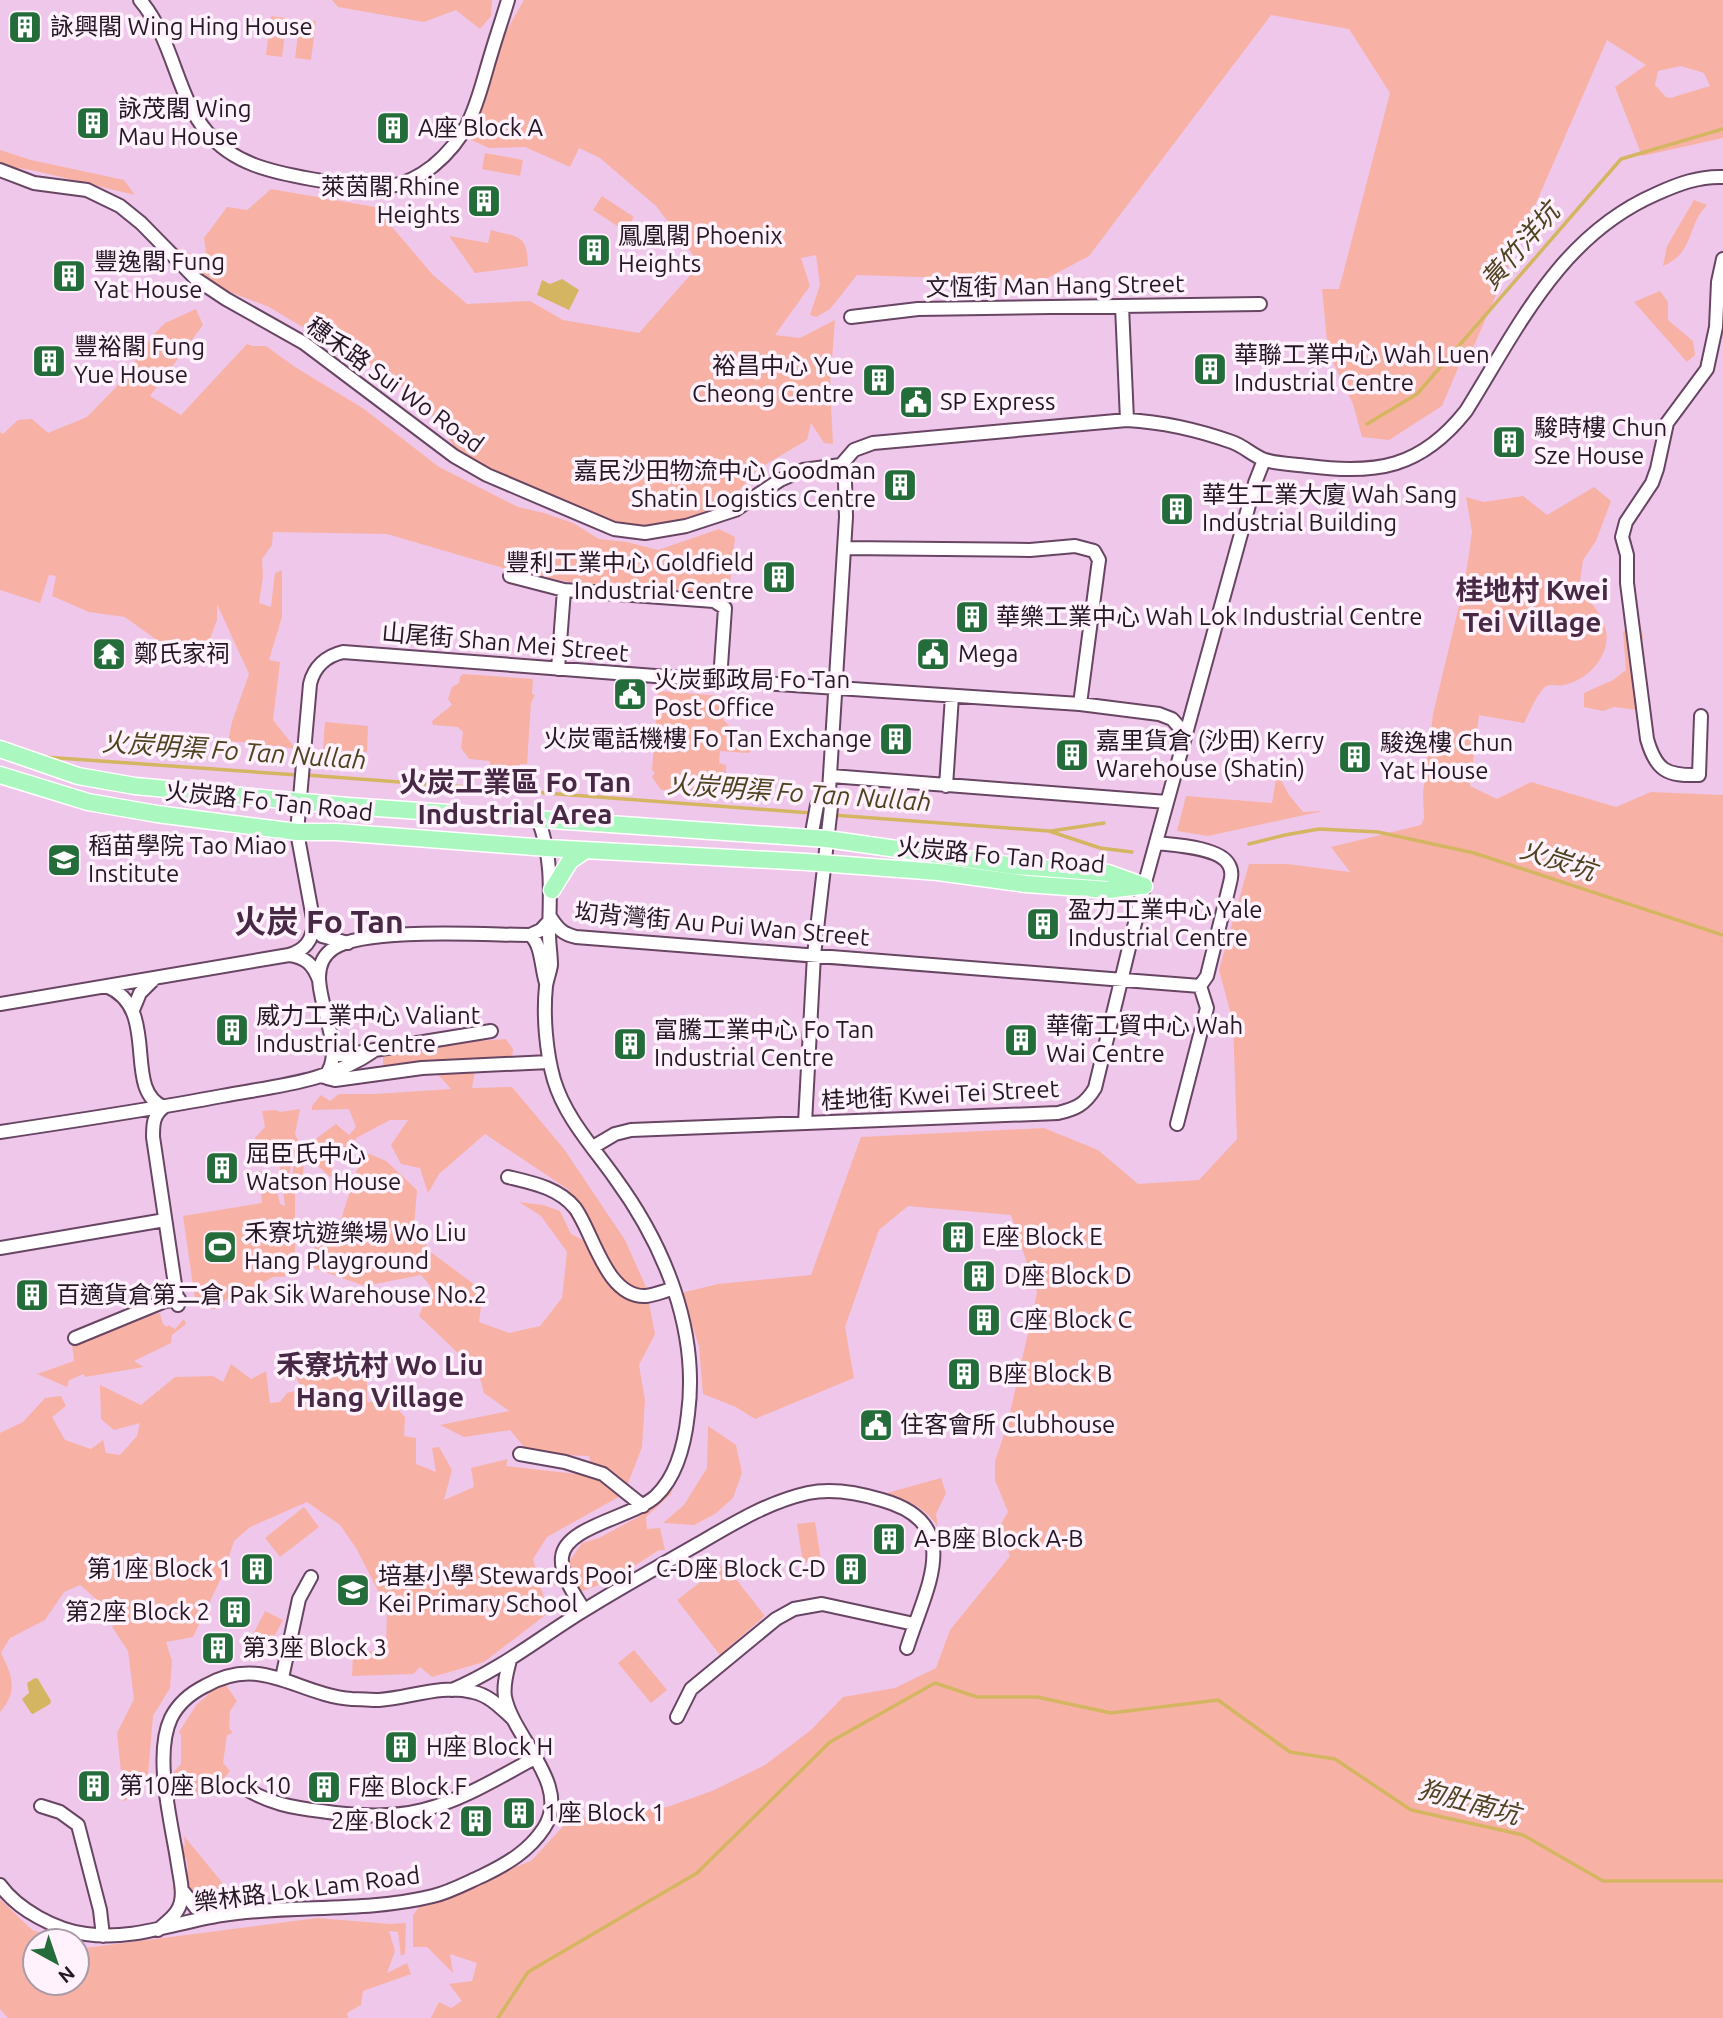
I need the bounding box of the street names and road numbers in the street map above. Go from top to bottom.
street label: 文恆街 Man Hang Street [925,270,1185,301]
street label: 穗禾路 Sui Wo Road [302,311,489,458]
street label: 山尾街 Shan Mei Street [380,618,630,667]
street label: 火炭路 Fo Tan Road [164,777,374,826]
street label: 火炭路 Fo Tan Road [896,833,1106,878]
street label: 㘭背灣街 Au Pui Wan Street [573,898,871,951]
street label: 桂地街 Kwei Tei Street [820,1075,1060,1114]
street label: 樂林路 Lok Lam Road [192,1861,421,1916]

